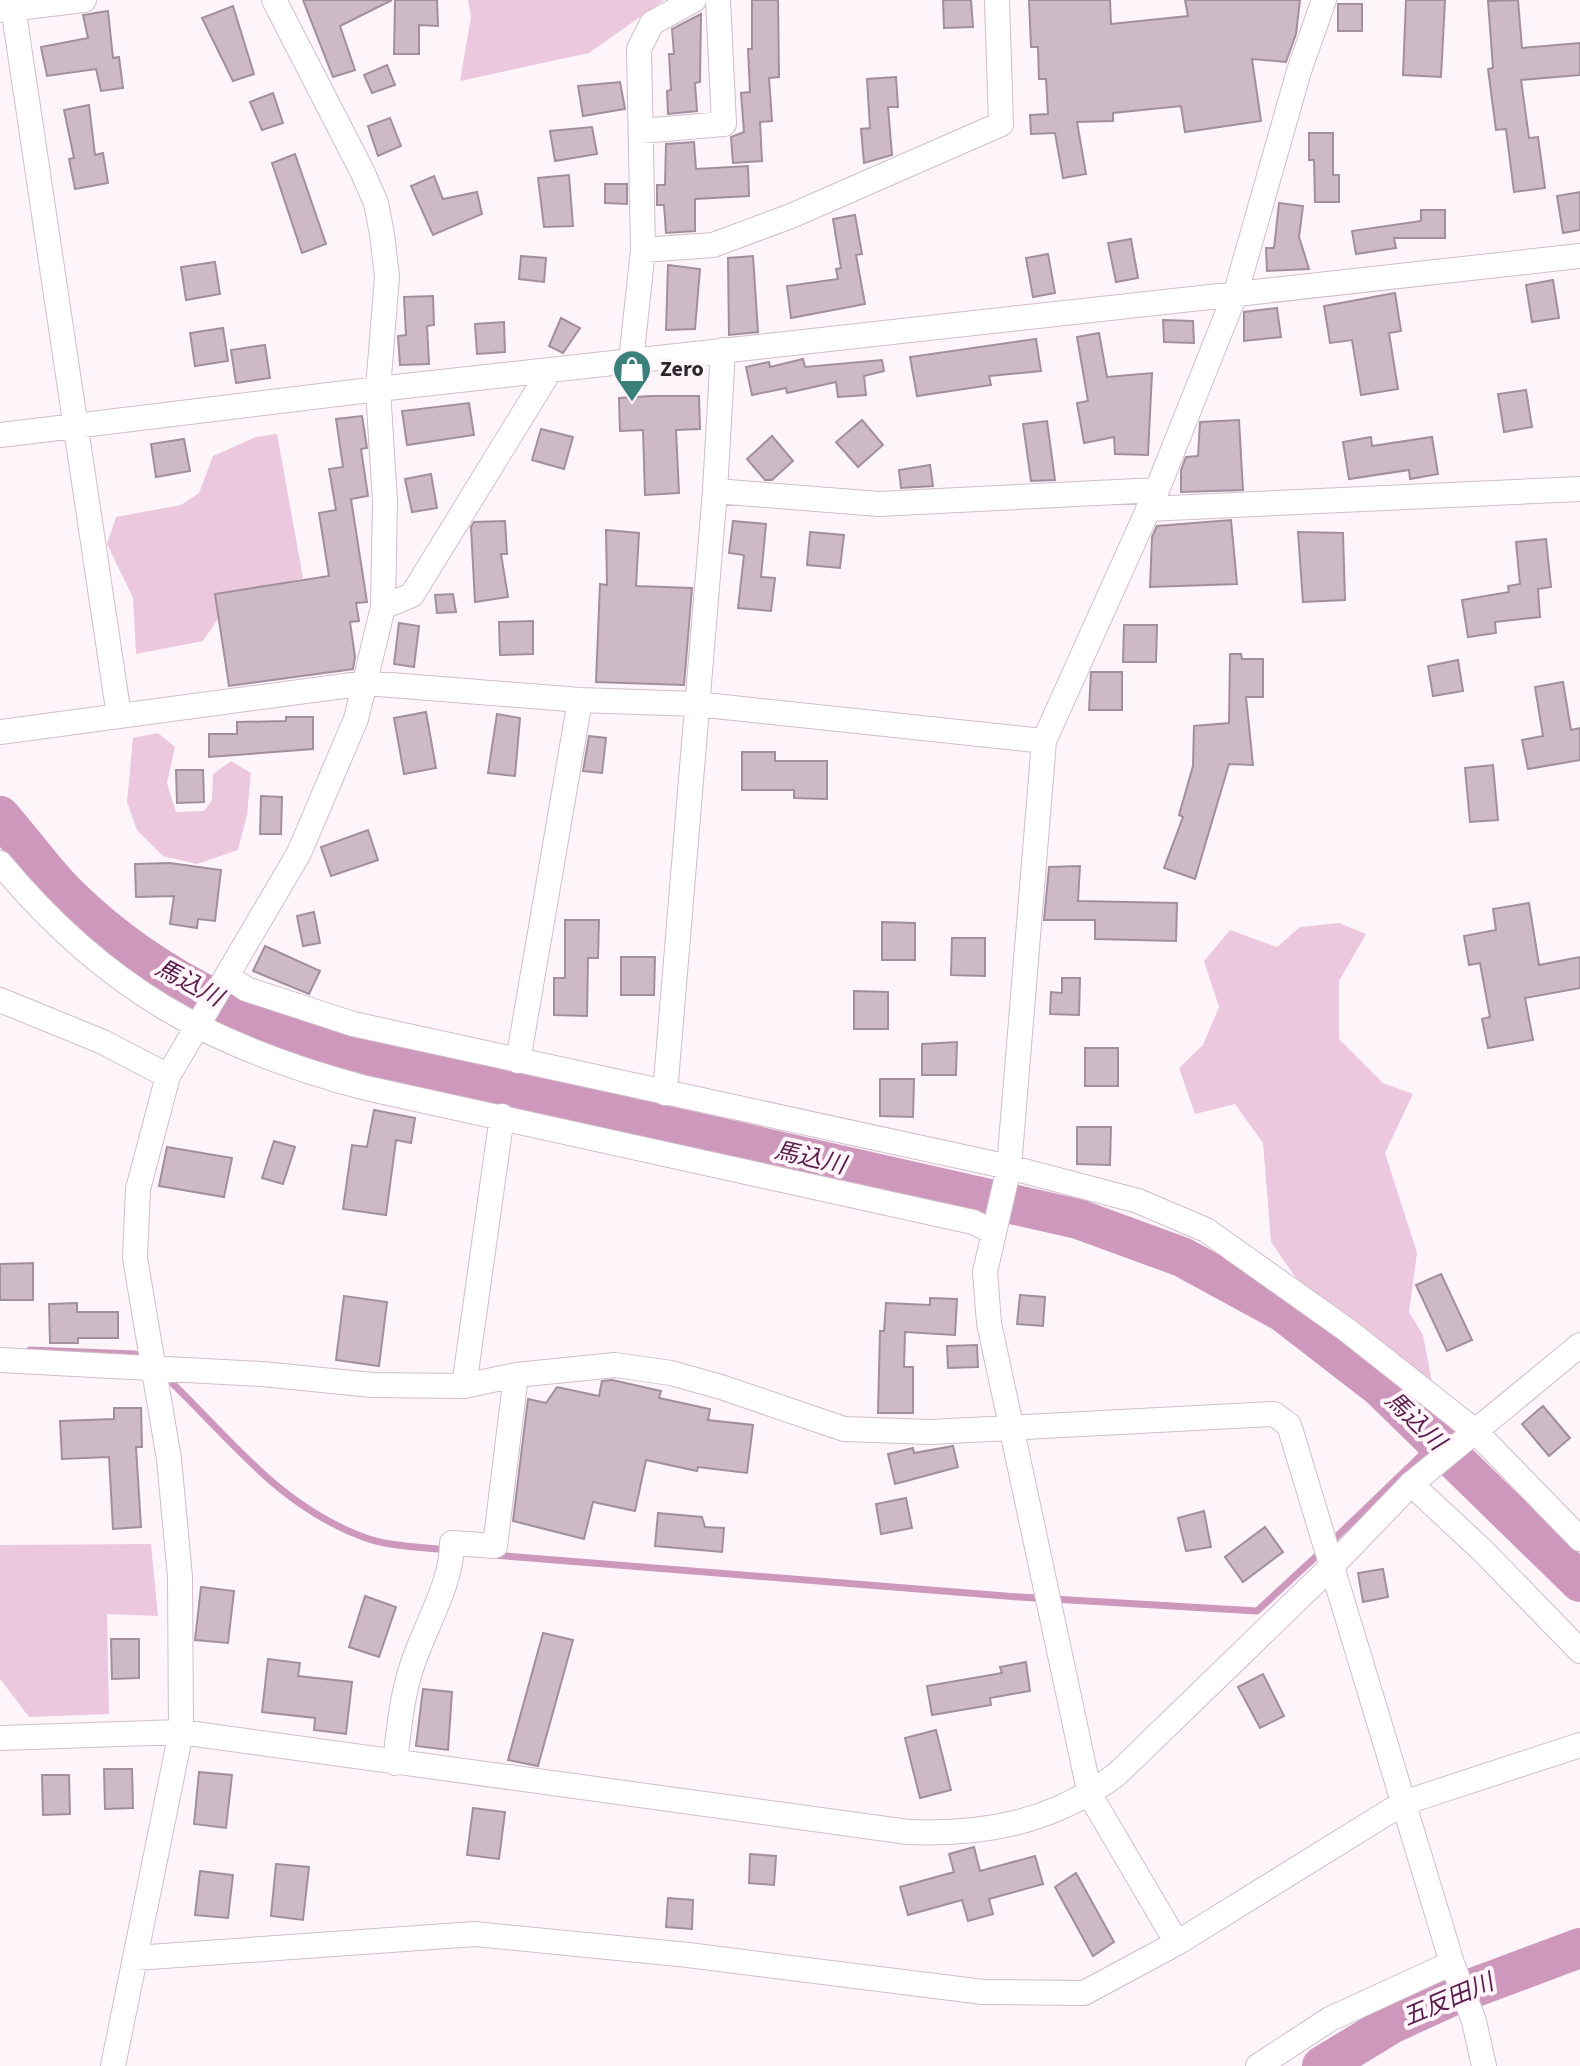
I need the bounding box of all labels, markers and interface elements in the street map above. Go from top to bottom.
shop icon: Zero [611,348,653,403]
place label: Zero [660,353,704,385]
water label: 馬込川 [149,951,232,1017]
water label: 馬込川 [771,1133,852,1184]
water label: 馬込川 [1377,1383,1455,1461]
water label: 五反田川 [1397,1964,1502,2035]

